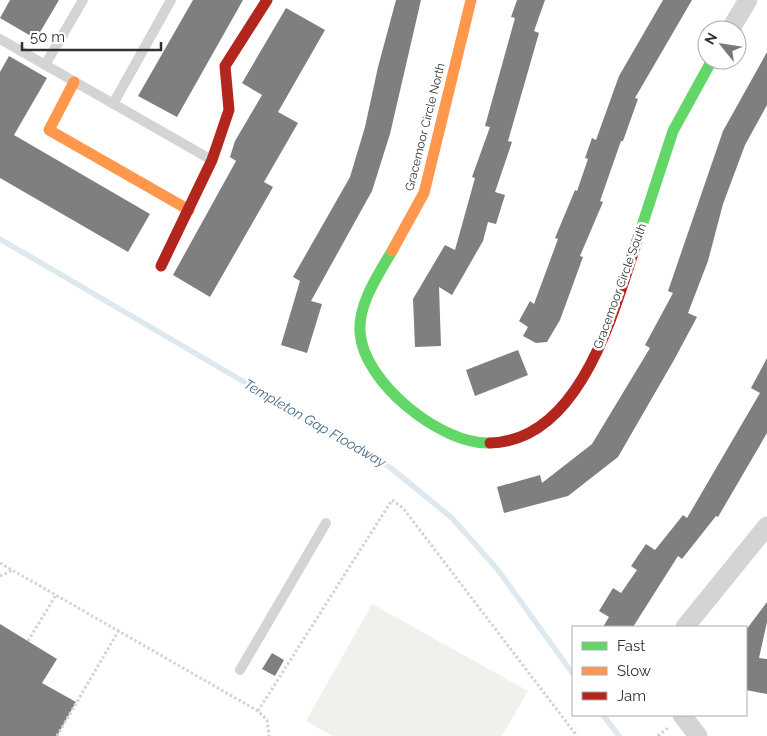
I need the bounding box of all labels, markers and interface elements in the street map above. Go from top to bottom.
scale bar [22,20,161,52]
north arrow [697,20,747,70]
text: 50 m [30,28,65,46]
text: N [701,30,720,47]
street label: Gracemoor Circle North [402,61,448,193]
street label: Gracemoor Circle South [591,221,649,351]
water label: Templeton Gap Floodway [241,376,390,471]
legend [572,626,747,716]
text: Fast [617,637,645,655]
text: Slow [617,662,651,680]
text: Jam [617,687,646,705]

